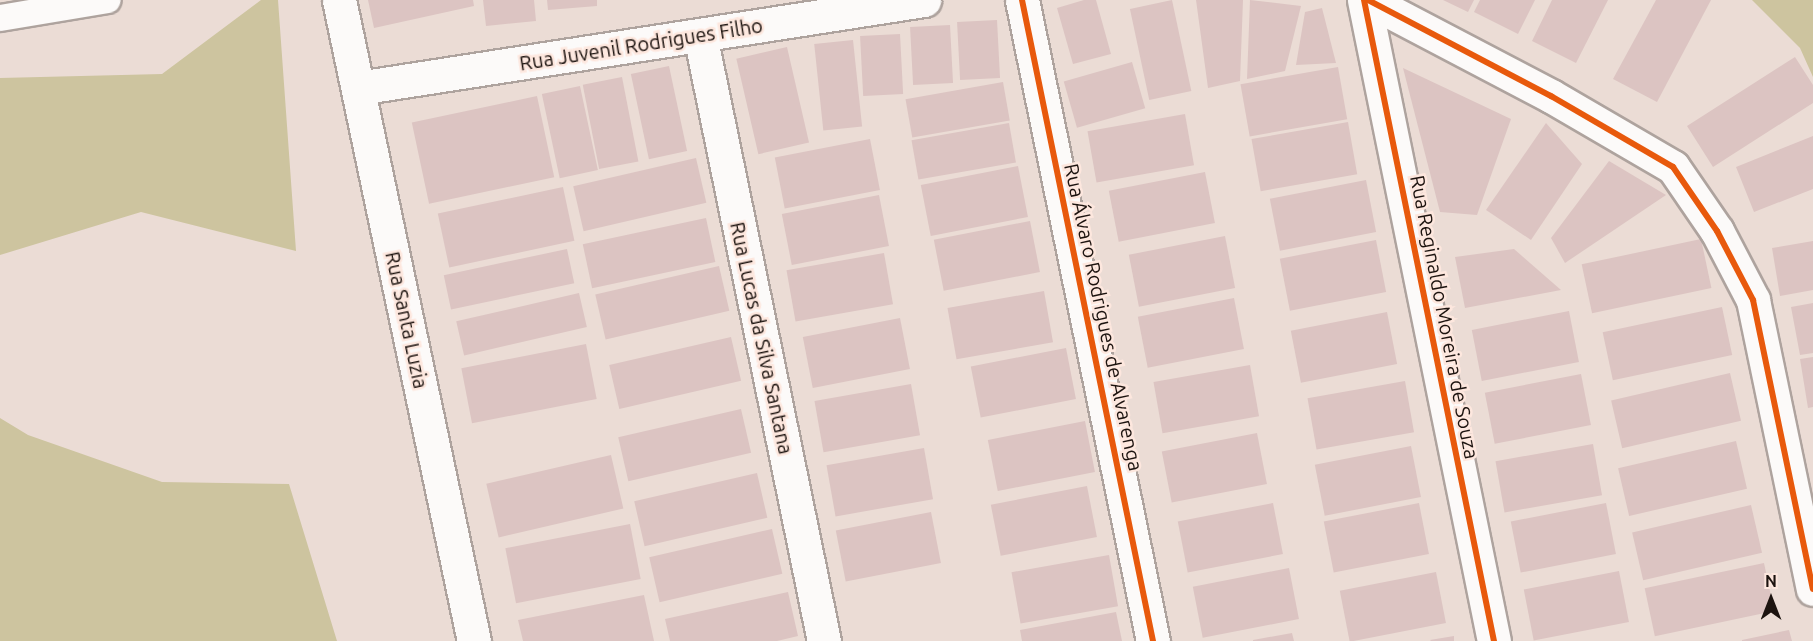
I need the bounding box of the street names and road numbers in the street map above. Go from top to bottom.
street label: Rua Juvenil Rodrigues Filho [518,13,764,75]
street label: Rua Álvaro Rodrigues de Alvarenga [1060,161,1148,473]
street label: Rua Reginaldo Moreira de Souza [1406,173,1484,461]
street label: Rua Lucas da Silva Santana [726,220,798,456]
street label: Rua Santa Luzia [381,249,433,391]

